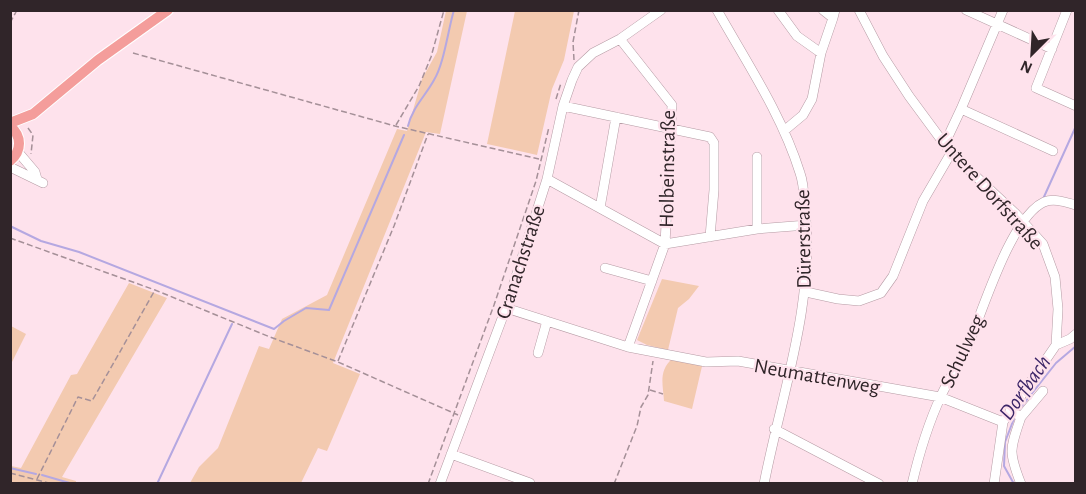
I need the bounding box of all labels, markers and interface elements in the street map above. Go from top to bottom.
north arrow [1002,24,1062,84]
text: N [1018,57,1035,76]
street label: Holbeinstraße [656,110,679,228]
street label: Untere Dorfstraße [932,129,1047,254]
street label: Dürerstraße [792,189,815,289]
street label: Cranachstraße [492,203,549,322]
street label: Schulweg [936,311,989,391]
water label: Dorfbach [995,351,1055,424]
street label: Neumattenweg [752,355,882,398]

